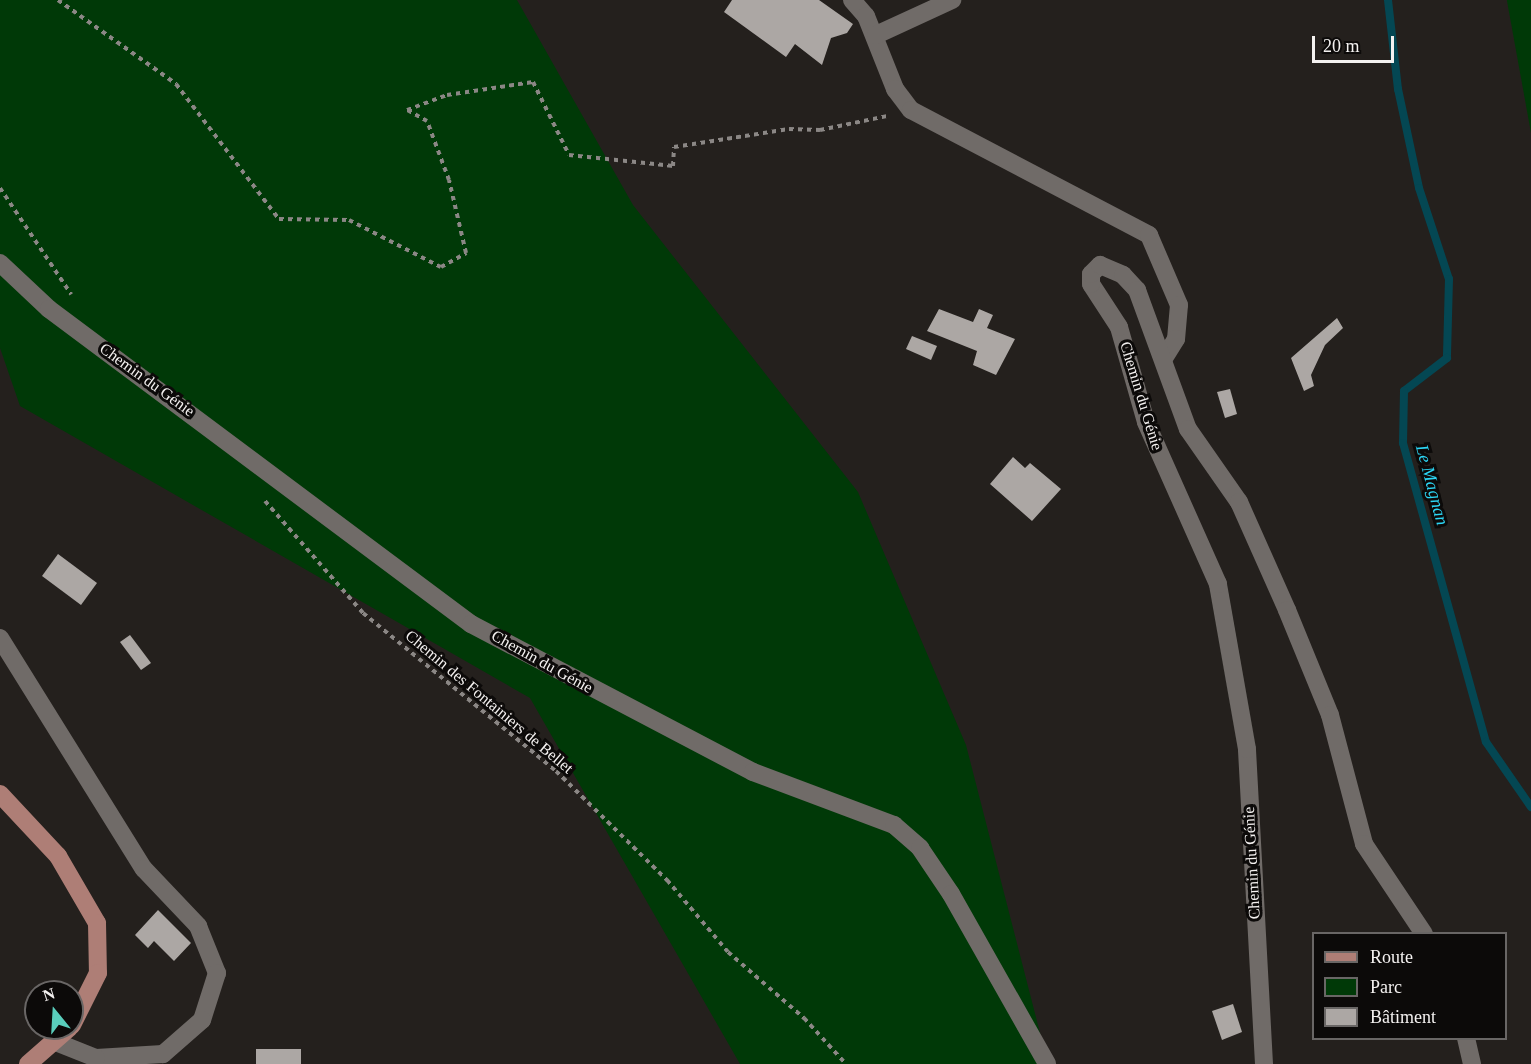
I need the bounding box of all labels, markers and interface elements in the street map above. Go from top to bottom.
scale bar [1315,24,1398,62]
text: 20 m [1323,36,1360,56]
street label: Chemin du Génie [96,339,198,421]
street label: Chemin du Génie [1115,339,1167,453]
water label: Le Magnan [1411,442,1453,528]
street label: Chemin des Fontainiers de Bellet [401,626,577,778]
street label: Chemin du Génie [488,626,596,698]
street label: Chemin du Génie [1239,806,1265,920]
legend [1312,932,1507,1040]
text: Route [1370,947,1413,967]
text: Parc [1370,977,1402,997]
north arrow [24,980,84,1040]
text: N [41,984,57,1004]
text: Bâtiment [1370,1007,1436,1027]

